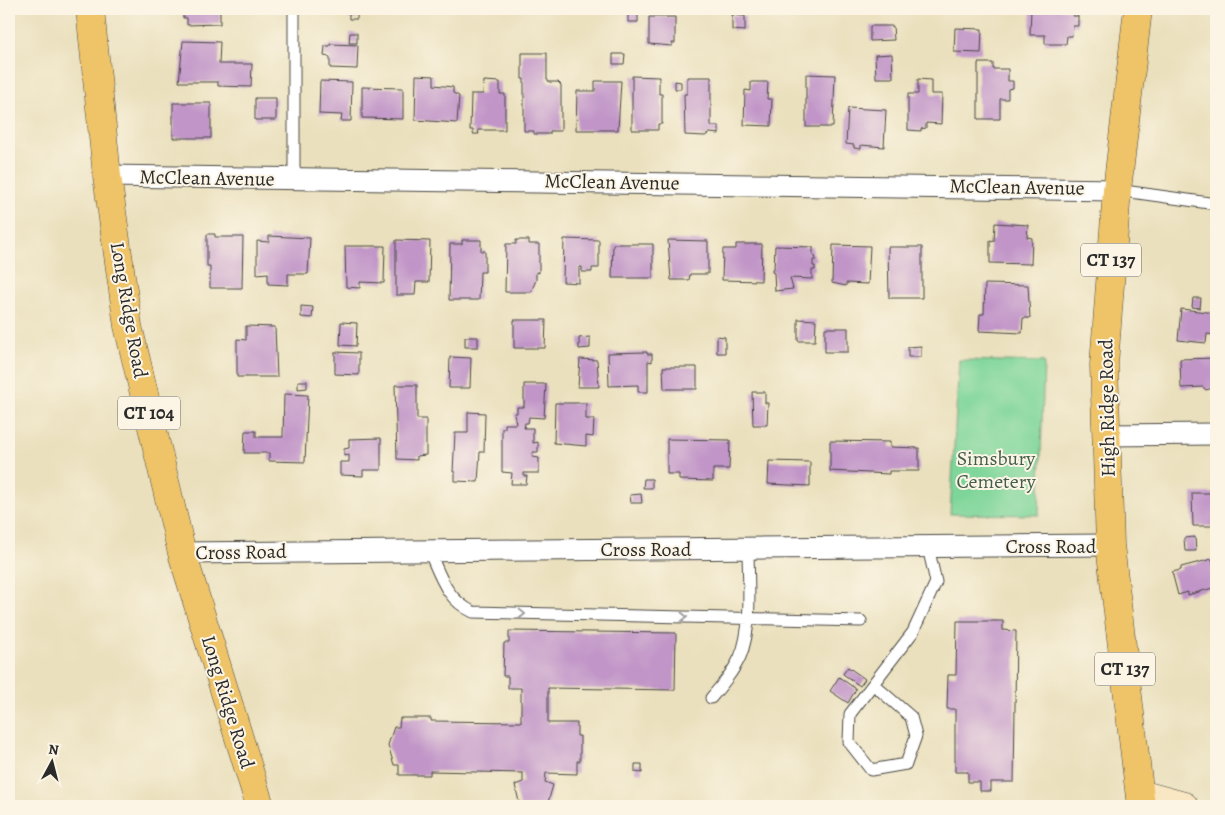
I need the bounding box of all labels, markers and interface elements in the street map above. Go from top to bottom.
street label: McClean Avenue [139,163,275,193]
street label: McClean Avenue [544,167,680,197]
street label: McClean Avenue [949,172,1085,202]
street label: Long Ridge Road [104,240,154,381]
road number: CT 137 [1081,244,1141,276]
street label: High Ridge Road [1092,338,1122,477]
road number: CT 104 [118,396,180,429]
park label: Simsbury Cemetery [956,445,1037,495]
street label: Cross Road [1005,533,1097,560]
street label: Cross Road [600,536,692,563]
street label: Cross Road [195,538,287,566]
one-way arrow [518,608,526,619]
one-way arrow [680,612,688,623]
street label: Long Ridge Road [195,632,261,772]
road number: CT 137 [1095,652,1155,686]
north arrow [28,738,78,788]
text: N [47,740,60,760]

